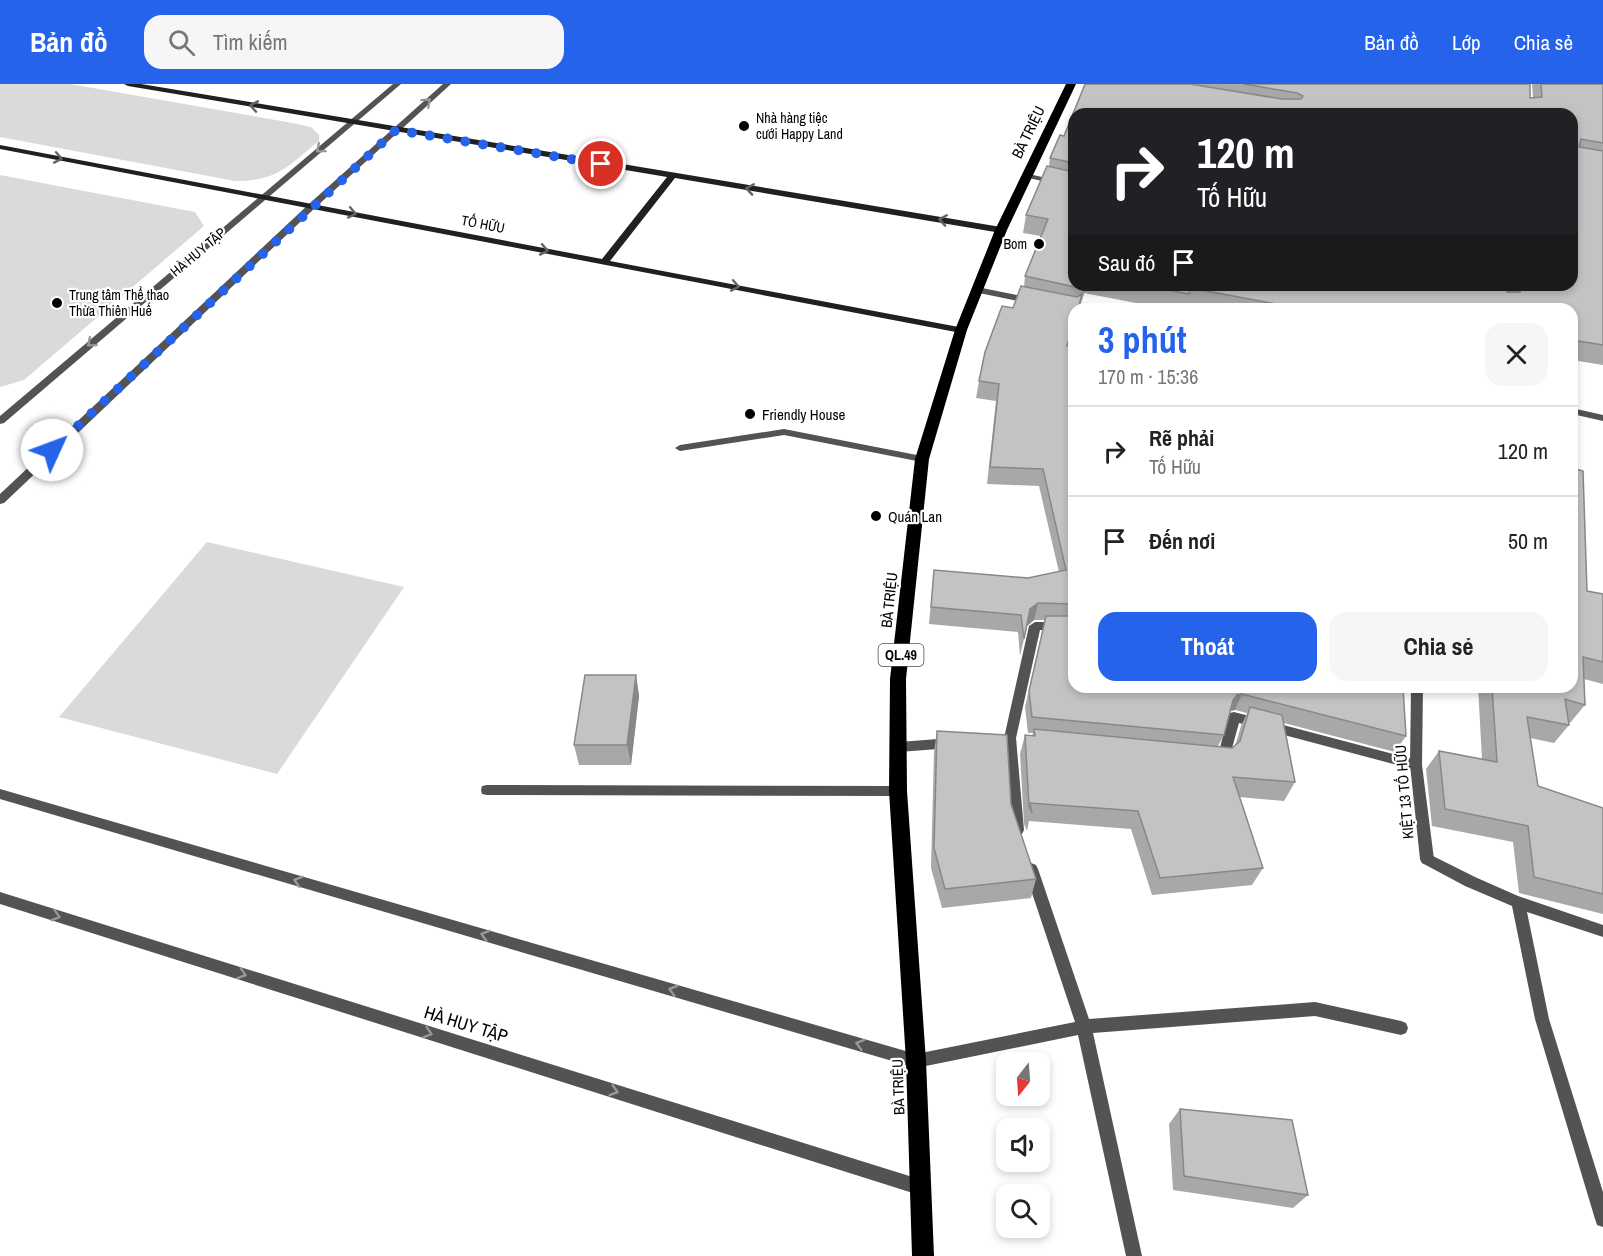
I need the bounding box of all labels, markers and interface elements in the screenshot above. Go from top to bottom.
search box [144,15,564,69]
text: Bản đồ [30,23,108,61]
icon: search [165,26,198,59]
text: Tìm kiếm [213,27,288,57]
text: Bản đồ [1364,28,1419,57]
text: Lớp [1452,28,1481,57]
text: Chia sẻ [1514,28,1573,57]
one-way arrow [420,98,431,109]
one-way arrow [250,100,259,112]
street label: BÀ TRIỆU [1006,102,1050,162]
place label: Nhà hàng tiệc cưới Happy Land [756,109,843,143]
marker: Nhà hàng tiệc cưới Happy Land [737,119,751,133]
text: 120 m [1197,125,1295,181]
icon: right [1098,132,1176,210]
pin [575,138,626,189]
one-way arrow [316,142,327,153]
icon: arrive [584,147,617,180]
one-way arrow [52,151,62,164]
text: Tố Hữu [1197,179,1267,215]
one-way arrow [746,183,755,195]
one-way arrow [347,206,357,219]
street label: TỐ HỮU [460,210,506,237]
one-way arrow [938,214,948,227]
street label: HÀ HUY TẬP [167,223,230,280]
place label: Bom [1003,235,1027,253]
marker: Bom [1032,237,1046,251]
one-way arrow [539,243,549,256]
icon: arrive [1167,246,1200,279]
text: Sau đó [1098,248,1155,278]
one-way arrow [730,279,740,292]
place label: Trung tâm Thể thao Thừa Thiên Huế [69,286,169,320]
marker: Trung tâm Thể thao Thừa Thiên Huế [50,296,64,310]
text: 3 phút [1098,316,1187,364]
button: close [1485,323,1548,386]
one-way arrow [87,336,98,347]
text: 170 m · 15:36 [1098,363,1198,390]
place label: Friendly House [762,404,846,425]
marker: Friendly House [743,407,757,421]
position arrow [20,418,84,482]
text: Rẽ phải [1149,423,1214,453]
icon: right [1098,435,1131,468]
text: 120 m [1498,436,1548,466]
text: Tố Hữu [1149,453,1201,480]
place label: Quán Lan [888,506,942,527]
marker: Quán Lan [869,509,883,523]
icon: arrive [1098,525,1131,558]
text: Đến nơi [1149,526,1215,556]
text: 50 m [1508,526,1548,556]
street label: BÀ TRIỆU [876,571,902,629]
button: Thoát [1098,612,1317,681]
button: Chia sẻ [1329,612,1548,681]
road number: QL.49 [878,644,924,666]
street label: KIỆT 13 TỐ HỮU [1389,744,1419,840]
one-way arrow [293,876,304,888]
one-way arrow [50,909,61,921]
one-way arrow [480,930,491,942]
one-way arrow [236,967,247,980]
one-way arrow [668,985,679,997]
street label: HÀ HUY TẬP [421,999,511,1049]
one-way arrow [422,1026,433,1038]
one-way arrow [855,1039,866,1051]
north arrow [996,1052,1050,1106]
map controls [996,1052,1050,1238]
street label: BÀ TRIỆU [887,1059,909,1115]
one-way arrow [608,1084,619,1096]
button: sound [996,1118,1050,1172]
button: search [996,1184,1050,1238]

